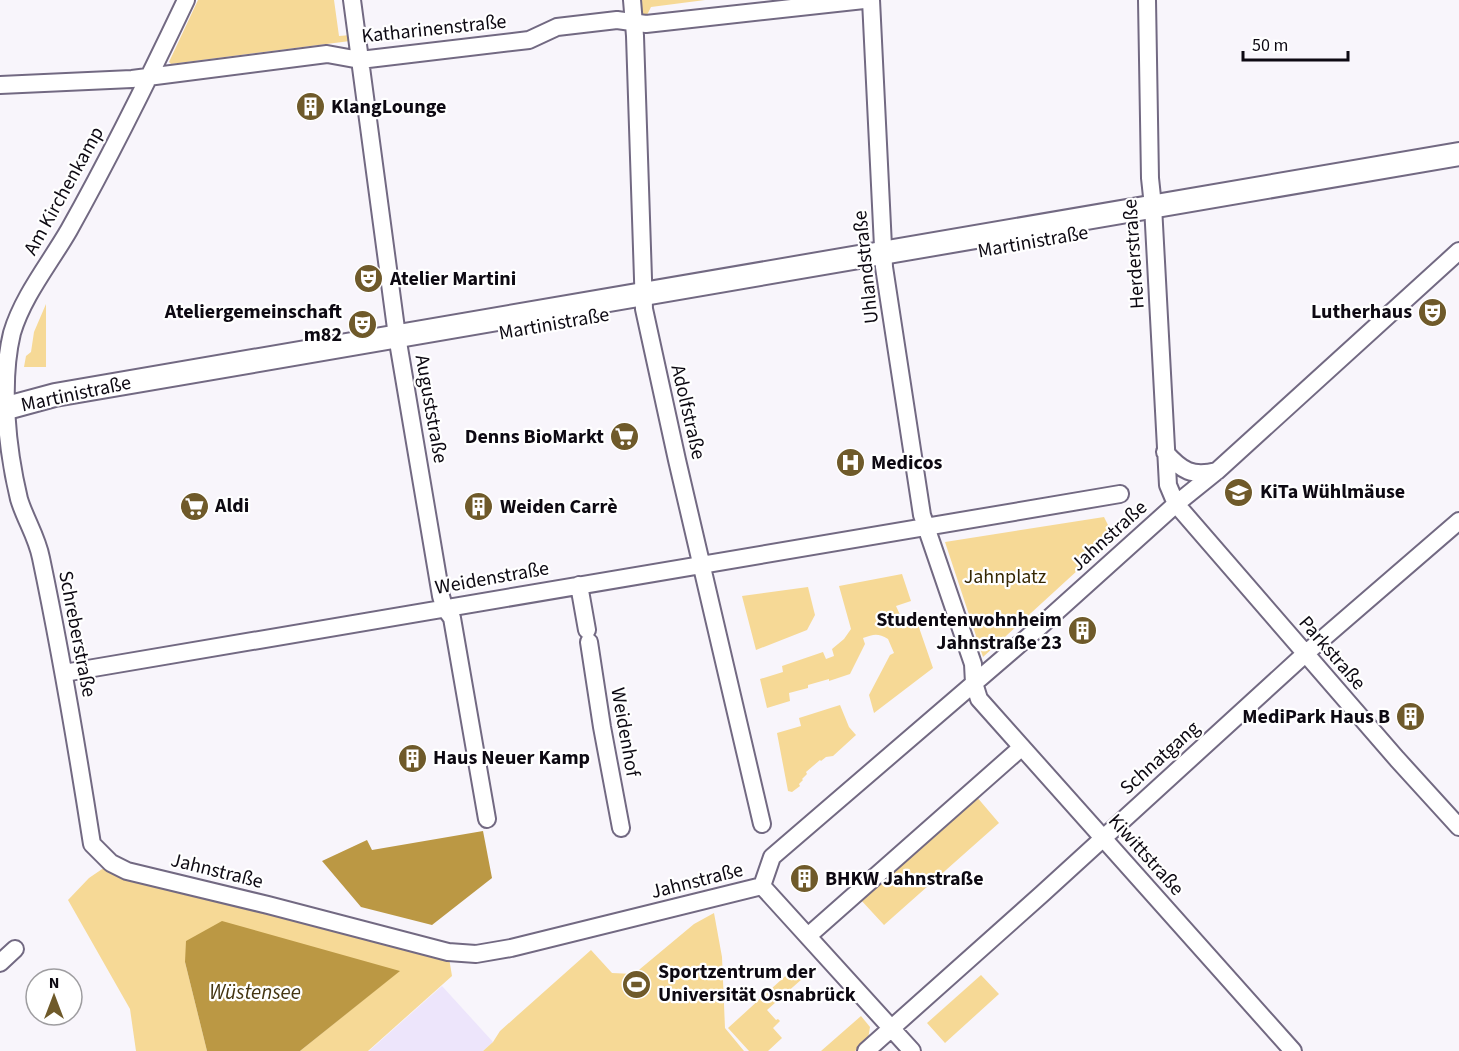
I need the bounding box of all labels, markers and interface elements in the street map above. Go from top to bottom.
street label: Katharinenstraße [360,7,508,51]
scale bar [1243,24,1348,62]
text: 50 m [1252,33,1288,58]
building icon: KlangLounge [294,91,326,123]
place label: KlangLounge [331,93,446,121]
street label: Am Kirchenkamp [17,122,111,260]
street label: Herderstraße [1116,198,1152,310]
street label: Uhlandstraße [846,209,886,325]
street label: Martinistraße [976,218,1091,265]
theatre icon: Atelier Martini [353,263,385,295]
place label: Atelier Martini [389,265,516,293]
theatre icon: Lutherhaus [1417,296,1449,328]
place label: Ateliergemeinschaft m82 [164,298,342,349]
place label: Lutherhaus [1311,298,1412,326]
street label: Martinistraße [497,300,612,347]
theatre icon: Ateliergemeinschaft m82 [347,308,379,340]
street label: Auguststraße [408,352,454,466]
street label: Adolfstraße [664,362,712,462]
street label: Martinistraße [18,369,134,419]
supermarket icon: Denns BioMarkt [609,421,641,453]
place label: Denns BioMarkt [465,423,604,451]
hospital icon: Medicos [834,447,866,479]
place label: Medicos [871,449,942,477]
school or university icon: KiTa Wühlmäuse [1223,476,1255,508]
place label: KiTa Wühlmäuse [1260,478,1405,506]
supermarket icon: Aldi [178,490,210,522]
building icon: Weiden Carrè [463,491,495,523]
place label: Aldi [214,492,249,520]
place label: Weiden Carrè [500,493,618,521]
street label: Jahnstraße [1065,494,1153,578]
street label: Weidenstraße [433,554,551,602]
park label: Jahnplatz [964,563,1046,591]
street label: Schreberstraße [51,569,103,700]
place label: Studentenwohnheim Jahnstraße 23 [876,606,1062,657]
street label: Parkstraße [1292,610,1372,696]
building icon: Studentenwohnheim Jahnstraße 23 [1067,615,1099,647]
street label: Weidenhof [603,685,647,780]
building icon: MediPark Haus B [1395,701,1427,733]
place label: MediPark Haus B [1242,703,1390,731]
street label: Schnatgang [1114,715,1206,801]
building icon: Haus Neuer Kamp [396,742,428,774]
place label: Haus Neuer Kamp [433,744,590,772]
street label: Kiwittstraße [1102,808,1190,902]
street label: Jahnstraße [168,846,266,896]
street label: Jahnstraße [648,856,746,906]
building icon: BHKW Jahnstraße [788,863,820,895]
place label: BHKW Jahnstraße [825,865,984,893]
place label: Sportzentrum der Universität Osnabrück [658,958,856,1009]
north arrow [24,967,84,1027]
sports icon: Sportzentrum der Universität Osnabrück [621,968,653,1000]
text: N [49,972,59,994]
water label: Wüstensee [209,977,301,1007]

